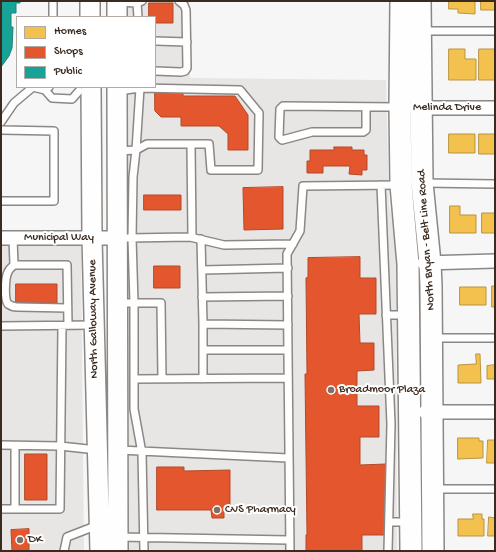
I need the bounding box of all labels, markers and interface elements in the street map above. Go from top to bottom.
legend [16,16,156,88]
text: Homes [54,25,86,39]
text: Shops [54,45,83,59]
text: Public [54,65,82,79]
street label: Melinda Drive [413,101,481,115]
street label: North Bryan - Belt Line Road [415,169,439,311]
street label: Municipal Way [24,231,94,245]
street label: North Galloway Avenue [86,259,102,379]
place label: Broadmoor Plaza [339,383,425,397]
marker: Broadmoor Plaza [326,385,336,395]
place label: CVS Pharmacy [225,503,296,517]
marker: CVS Pharmacy [212,505,222,515]
place label: DK [28,533,42,547]
marker: DK [15,535,25,545]

